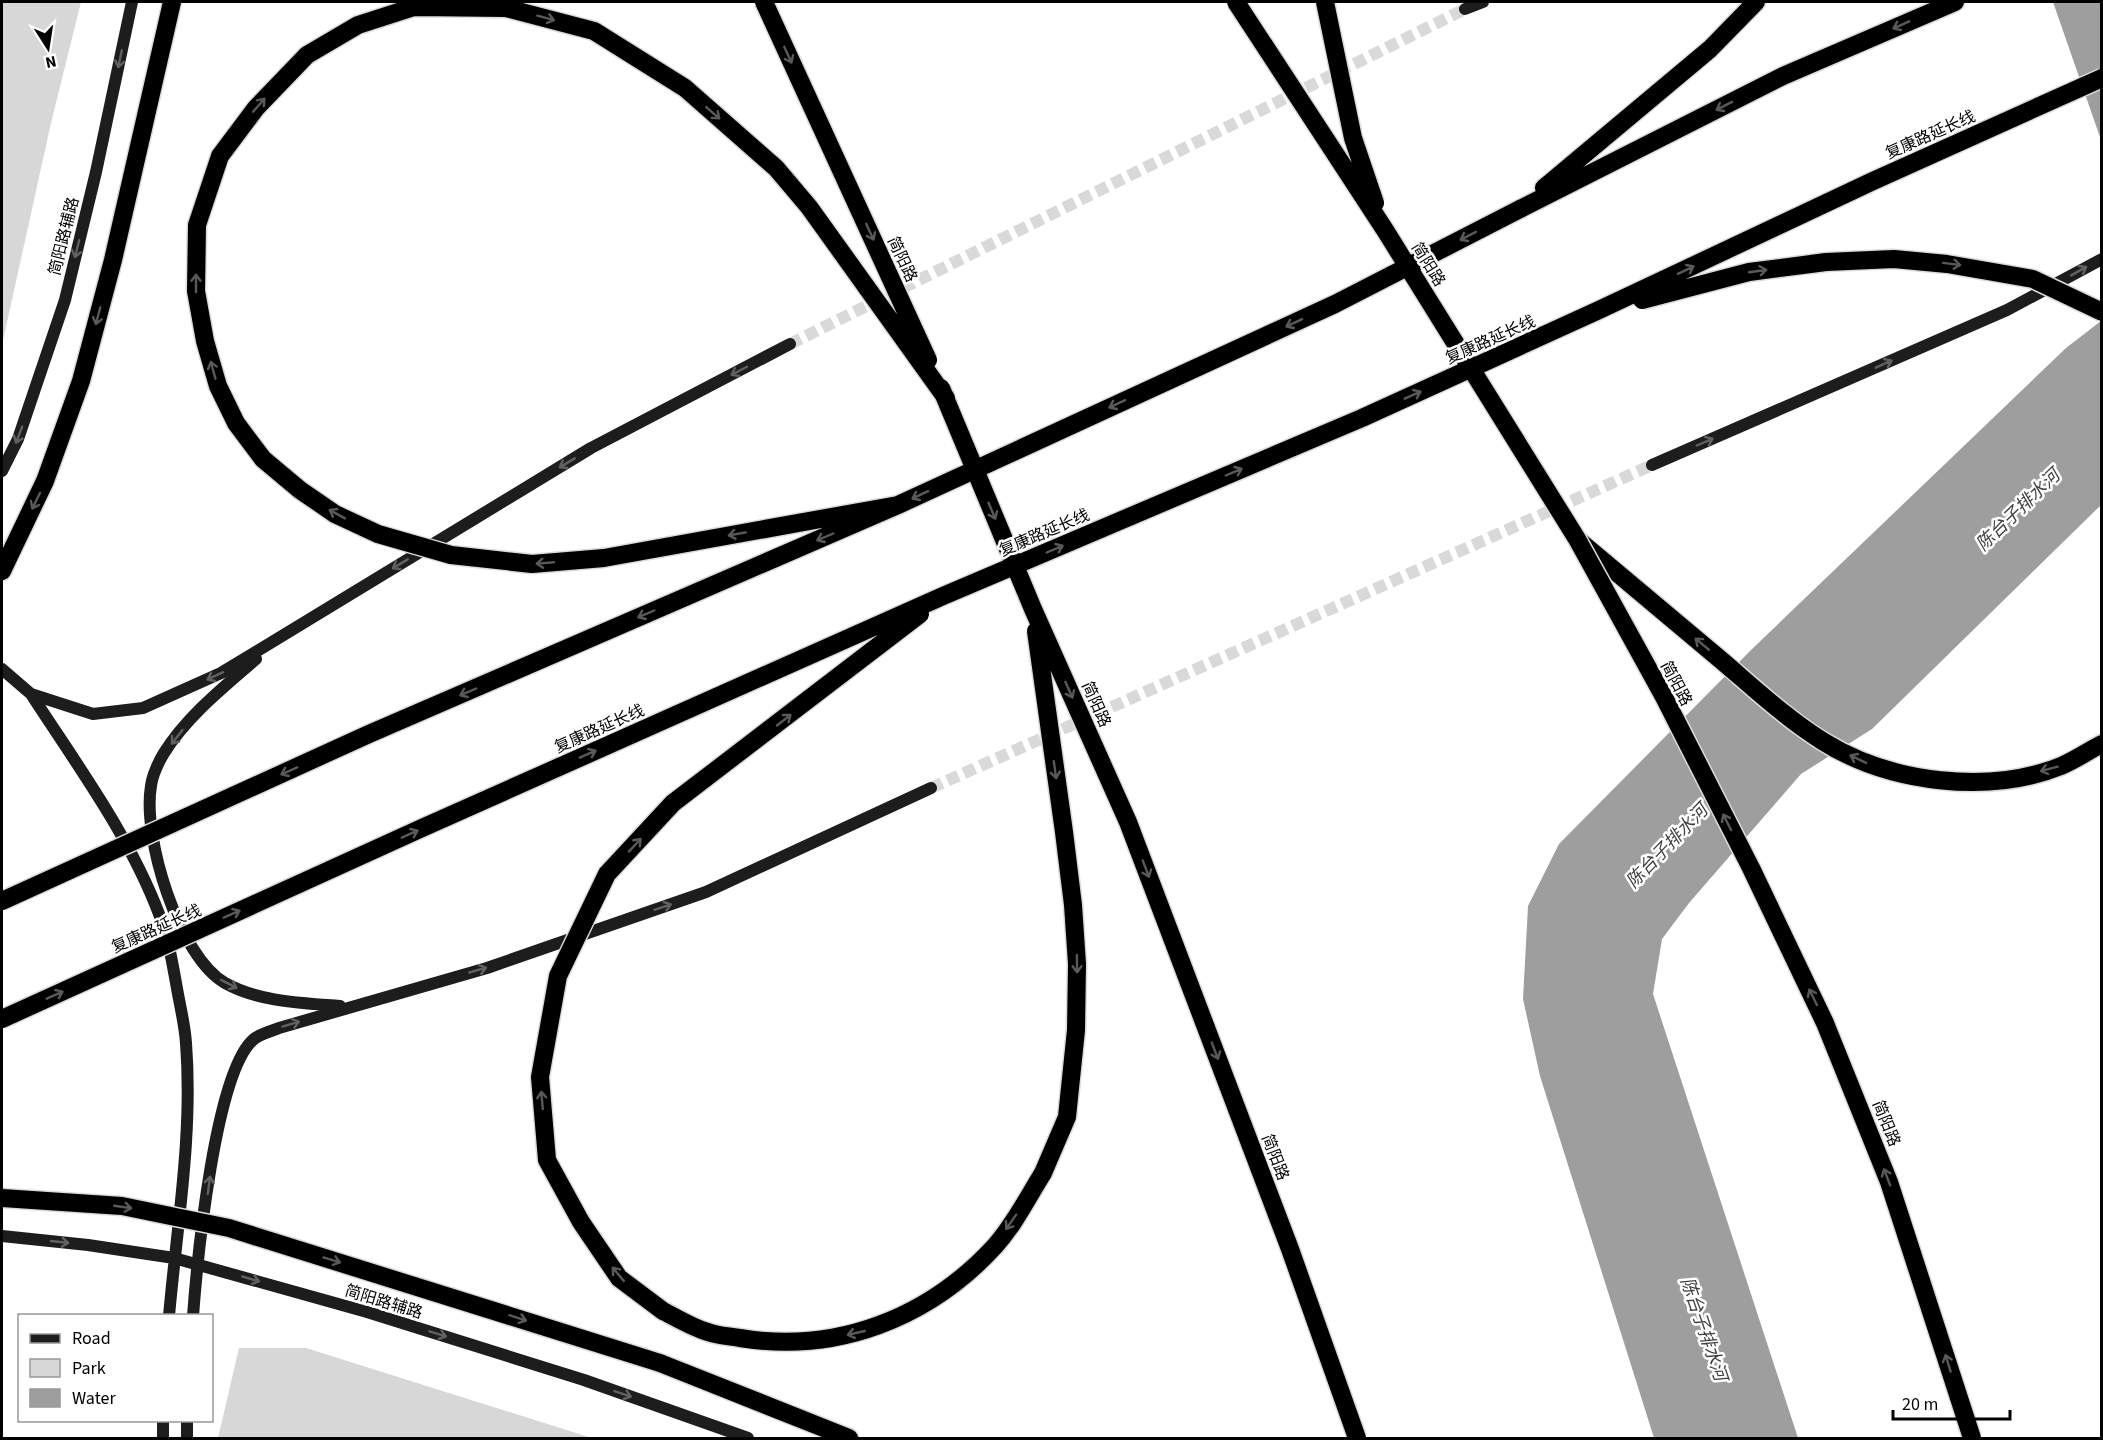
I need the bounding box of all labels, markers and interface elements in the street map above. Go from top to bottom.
one-way arrow [536,13,555,24]
north arrow [18,18,78,78]
one-way arrow [1892,20,1911,31]
one-way arrow [783,45,795,63]
one-way arrow [114,48,125,68]
text: N [43,50,58,74]
one-way arrow [252,98,266,113]
one-way arrow [1715,101,1733,113]
street label: 复康路延长线 [1882,105,1979,164]
one-way arrow [705,106,720,120]
street label: 简阳路辅路 [44,195,84,278]
one-way arrow [864,223,876,241]
one-way arrow [1459,230,1477,242]
street label: 简阳路 [882,233,922,286]
street label: 简阳路 [1406,238,1450,291]
one-way arrow [71,239,83,258]
one-way arrow [1942,259,1961,270]
one-way arrow [1676,263,1694,275]
one-way arrow [1748,265,1767,276]
one-way arrow [2070,265,2087,277]
one-way arrow [190,274,202,294]
one-way arrow [92,306,104,325]
street label: 复康路延长线 [1442,310,1539,369]
one-way arrow [1285,318,1303,329]
one-way arrow [1875,358,1893,369]
one-way arrow [207,361,218,380]
one-way arrow [730,366,748,377]
one-way arrow [1404,389,1422,400]
one-way arrow [1108,399,1126,411]
one-way arrow [13,425,24,444]
one-way arrow [1696,436,1714,447]
one-way arrow [559,457,576,469]
water label: 陈台子排水河 [1971,462,2068,557]
one-way arrow [1225,466,1243,478]
one-way arrow [912,489,930,501]
one-way arrow [29,491,41,509]
one-way arrow [987,501,998,519]
street label: 复康路延长线 [996,504,1093,562]
one-way arrow [329,508,346,520]
one-way arrow [728,529,748,540]
one-way arrow [817,531,835,543]
one-way arrow [1045,542,1063,554]
one-way arrow [535,558,555,569]
one-way arrow [392,559,409,571]
one-way arrow [638,609,656,620]
one-way arrow [1694,638,1710,651]
street label: 简阳路 [1655,657,1697,710]
one-way arrow [207,670,225,682]
street label: 简阳路 [1076,678,1116,731]
one-way arrow [1064,680,1076,698]
one-way arrow [459,687,477,698]
street label: 复康路延长线 [551,699,648,758]
one-way arrow [775,713,791,726]
one-way arrow [170,728,183,744]
one-way arrow [578,748,596,760]
one-way arrow [1850,753,1868,765]
one-way arrow [1050,760,1061,780]
one-way arrow [2040,764,2059,776]
one-way arrow [281,765,299,777]
water label: 陈台子排水河 [1621,797,1716,894]
one-way arrow [1721,814,1733,831]
one-way arrow [400,827,418,839]
one-way arrow [627,837,642,852]
one-way arrow [1141,859,1152,878]
street label: 复康路延长线 [108,899,205,958]
one-way arrow [653,901,672,912]
one-way arrow [223,908,241,920]
one-way arrow [1071,954,1082,974]
one-way arrow [468,964,487,975]
one-way arrow [220,978,237,990]
one-way arrow [45,989,63,1000]
one-way arrow [1806,989,1818,1007]
one-way arrow [281,1018,300,1029]
one-way arrow [1210,1042,1221,1060]
one-way arrow [536,1090,547,1110]
street label: 简阳路 [1867,1097,1905,1150]
street label: 简阳路 [1256,1131,1294,1184]
one-way arrow [1881,1169,1892,1187]
one-way arrow [203,1176,214,1196]
one-way arrow [112,1201,132,1212]
one-way arrow [1005,1214,1017,1230]
one-way arrow [49,1237,69,1248]
one-way arrow [322,1255,341,1266]
one-way arrow [611,1267,625,1282]
one-way arrow [241,1274,260,1285]
water label: 陈台子排水河 [1674,1274,1734,1387]
street label: 简阳路辅路 [342,1280,425,1324]
one-way arrow [508,1313,527,1324]
legend [18,1314,213,1422]
text: Road [72,1326,111,1351]
one-way arrow [847,1327,866,1339]
one-way arrow [428,1330,447,1341]
one-way arrow [1942,1354,1953,1373]
text: Park [72,1356,106,1381]
scale bar [1893,1383,2010,1421]
text: Water [72,1386,116,1411]
one-way arrow [613,1389,632,1400]
text: 20 m [1902,1392,1938,1417]

